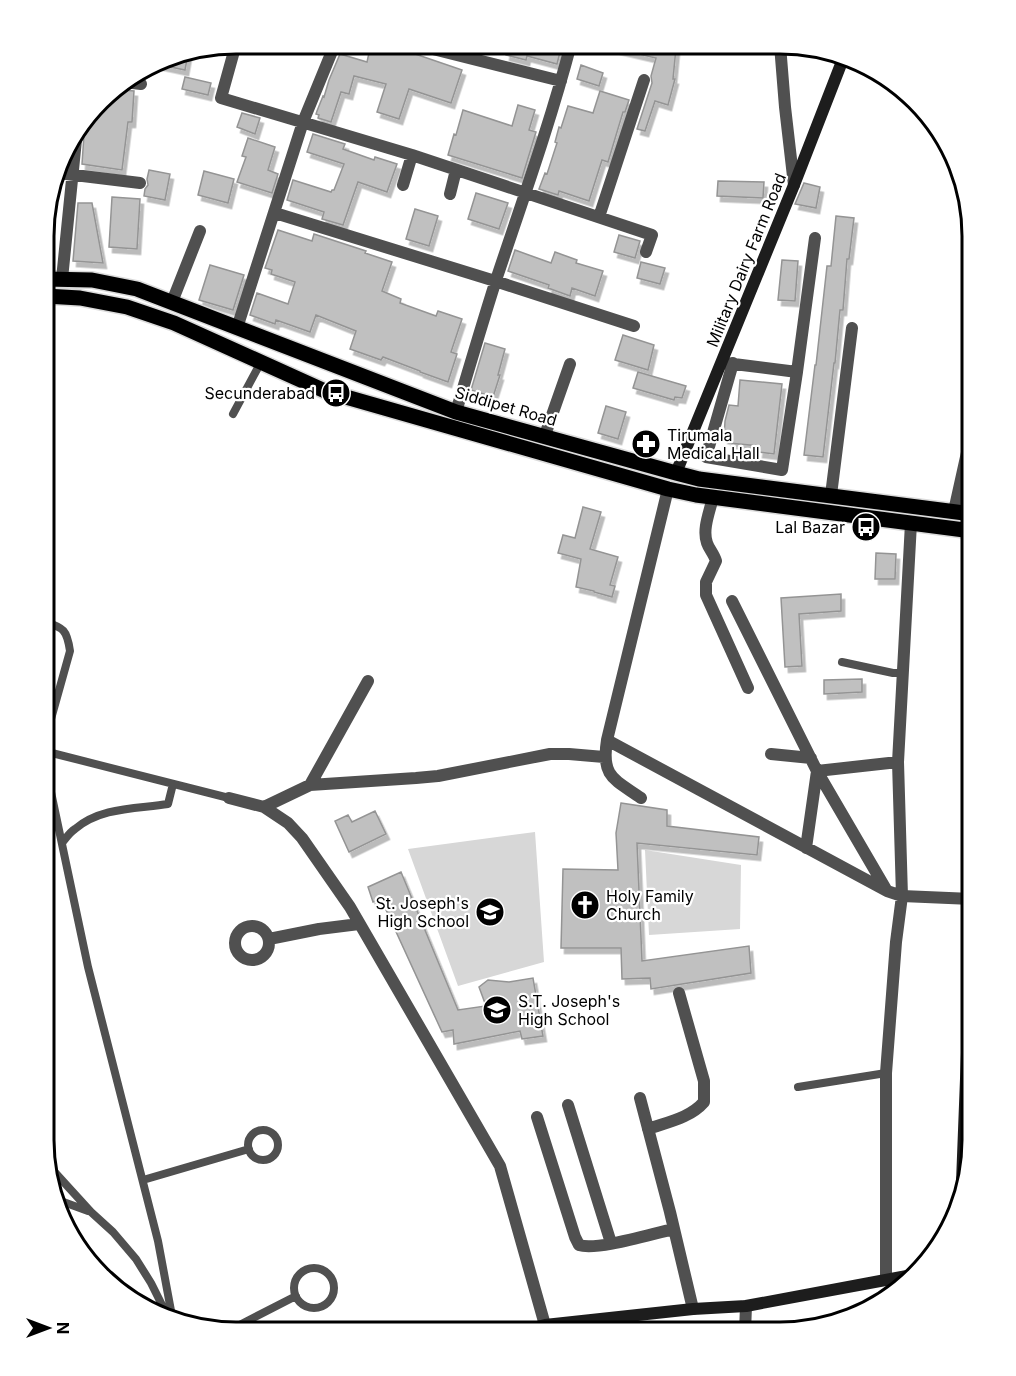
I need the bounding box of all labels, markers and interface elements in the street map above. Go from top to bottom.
street label: Military Dairy Farm Road [702,170,790,350]
bus stop icon: Secunderabad [320,377,352,409]
street label: Siddipet Road [453,382,559,430]
place label: Secunderabad [204,383,315,403]
place label: Tirumala Medical Hall [667,425,760,463]
pharmacy icon: Tirumala Medical Hall [630,428,662,460]
bus stop icon: Lal Bazar [850,511,882,543]
place label: Lal Bazar [775,517,845,537]
place label: Holy Family Church [606,886,694,924]
church icon: Holy Family Church [569,889,601,921]
place label: St. Joseph's High School [375,893,469,931]
school or university icon: St. Joseph's High School [474,896,506,928]
place label: S.T. Joseph's High School [518,991,620,1029]
school or university icon: S.T. Joseph's High School [481,994,513,1026]
north arrow [18,1298,78,1358]
text: N [53,1322,73,1334]

